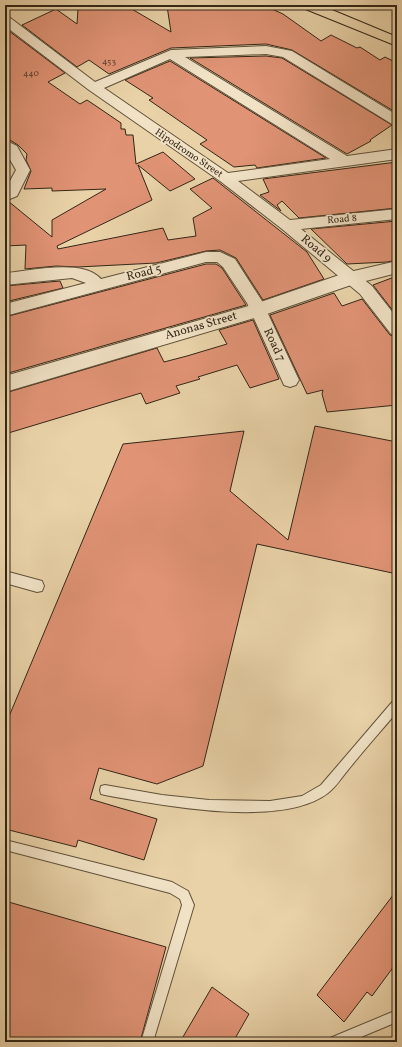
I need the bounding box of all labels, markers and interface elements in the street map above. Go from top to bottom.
house number: 453 [102,55,116,68]
house number: 440 [23,67,40,80]
street label: Hipodromo Street [152,125,226,181]
street label: Road 8 [327,211,357,227]
street label: Road 9 [297,231,335,267]
street label: Road 5 [125,261,163,285]
street label: Anonas Street [163,308,239,344]
street label: Road 7 [259,326,289,365]

